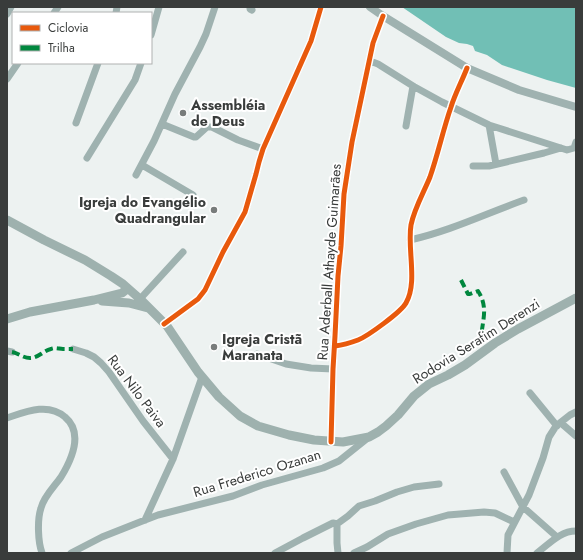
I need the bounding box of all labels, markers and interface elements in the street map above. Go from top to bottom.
legend [12,12,152,64]
text: Ciclovia [48,19,89,37]
text: Trilha [48,39,75,57]
place label: Assembléia de Deus [190,95,265,131]
marker: Assembléia de Deus [178,108,188,118]
street label: Rua Aderball Athayde Guimarães [312,163,346,361]
place label: Igreja do Evangélio Quadrangular [79,192,206,228]
marker: Igreja do Evangélio Quadrangular [209,205,219,215]
street label: Rodovia Serafim Derenzi [408,294,544,388]
place label: Igreja Cristã Maranata [222,329,302,365]
marker: Igreja Cristã Maranata [209,342,219,352]
street label: Rua Nilo Paiva [103,351,171,431]
street label: Rua Frederico Ozanan [191,444,323,502]

